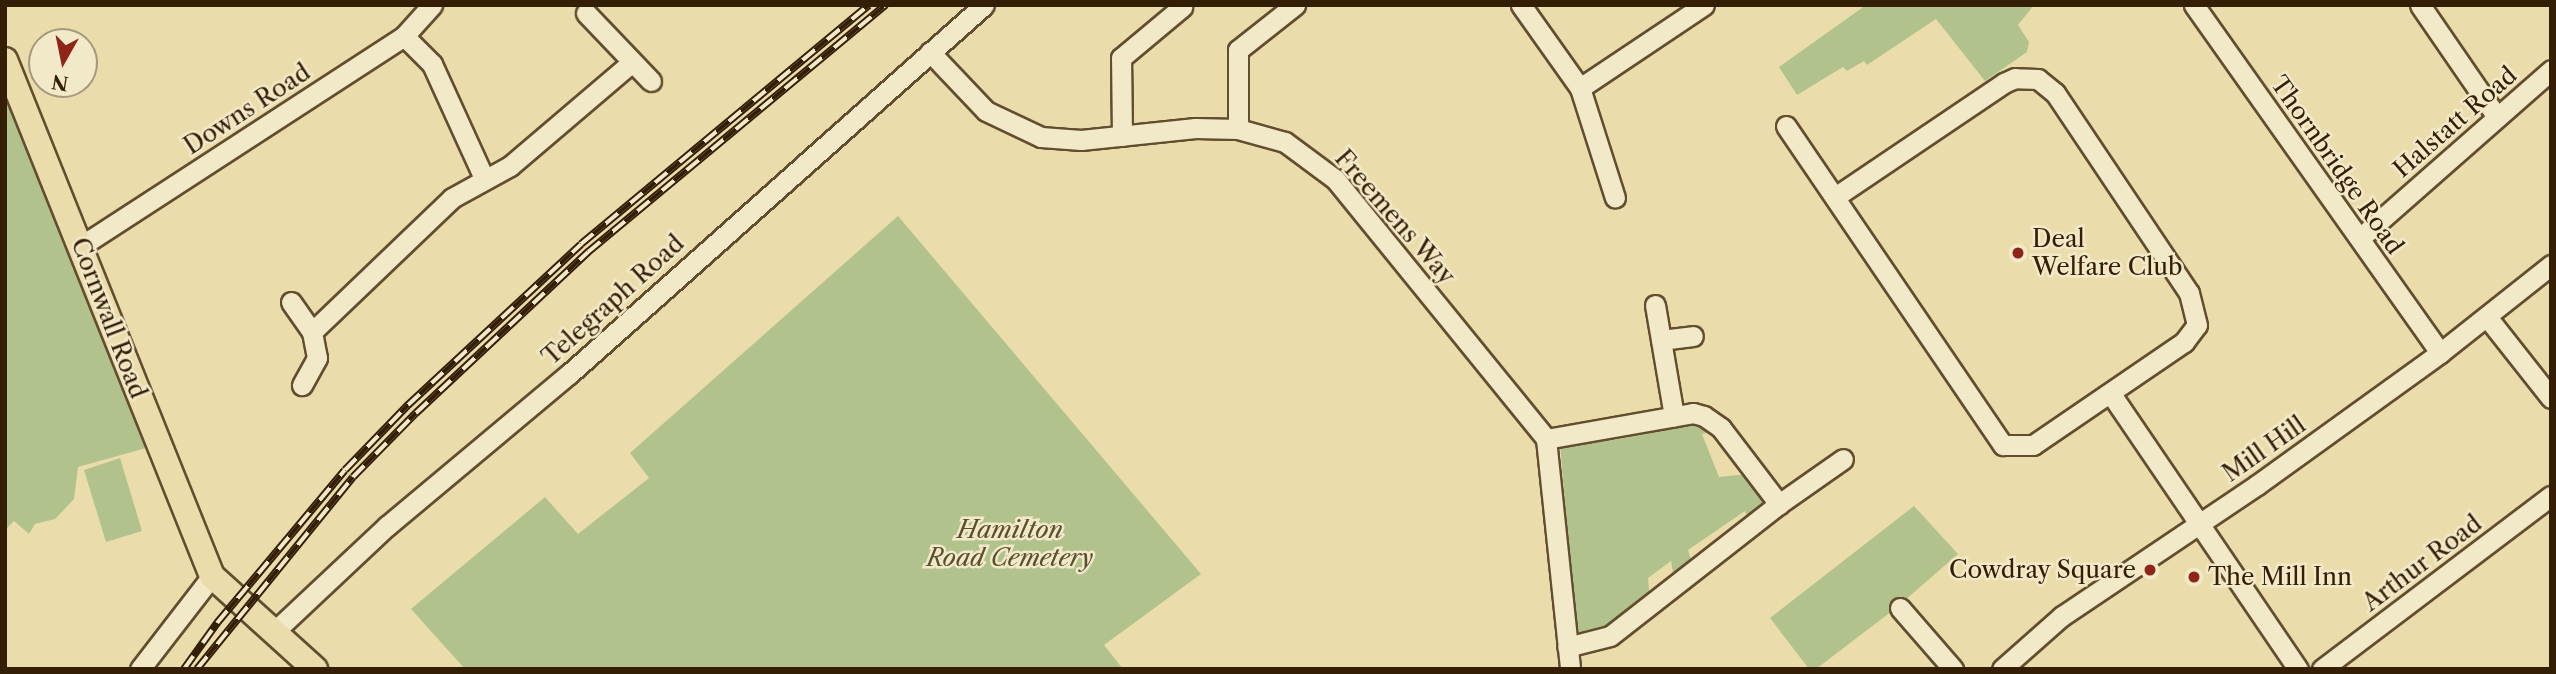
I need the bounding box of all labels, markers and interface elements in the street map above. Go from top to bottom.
north arrow [28,28,98,98]
street label: Downs Road [179,58,315,160]
street label: Halstatt Road [2387,61,2523,183]
text: N [50,70,70,95]
street label: Thornbridge Road [2265,70,2409,260]
street label: Freemens Way [1329,144,1461,290]
place label: Deal Welfare Club [2032,225,2183,281]
street label: Telegraph Road [536,229,690,371]
street label: Cornwall Road [65,234,153,402]
marker: Deal Welfare Club [2010,245,2026,261]
street label: Mill Hill [2217,410,2311,488]
street label: Arthur Road [2357,509,2487,617]
park label: Hamilton Road Cemetery [927,516,1093,572]
place label: Cowdray Square [1948,556,2136,584]
marker: Cowdray Square [2142,562,2158,578]
place label: The Mill Inn [2208,563,2352,591]
marker: The Mill Inn [2186,569,2202,585]

